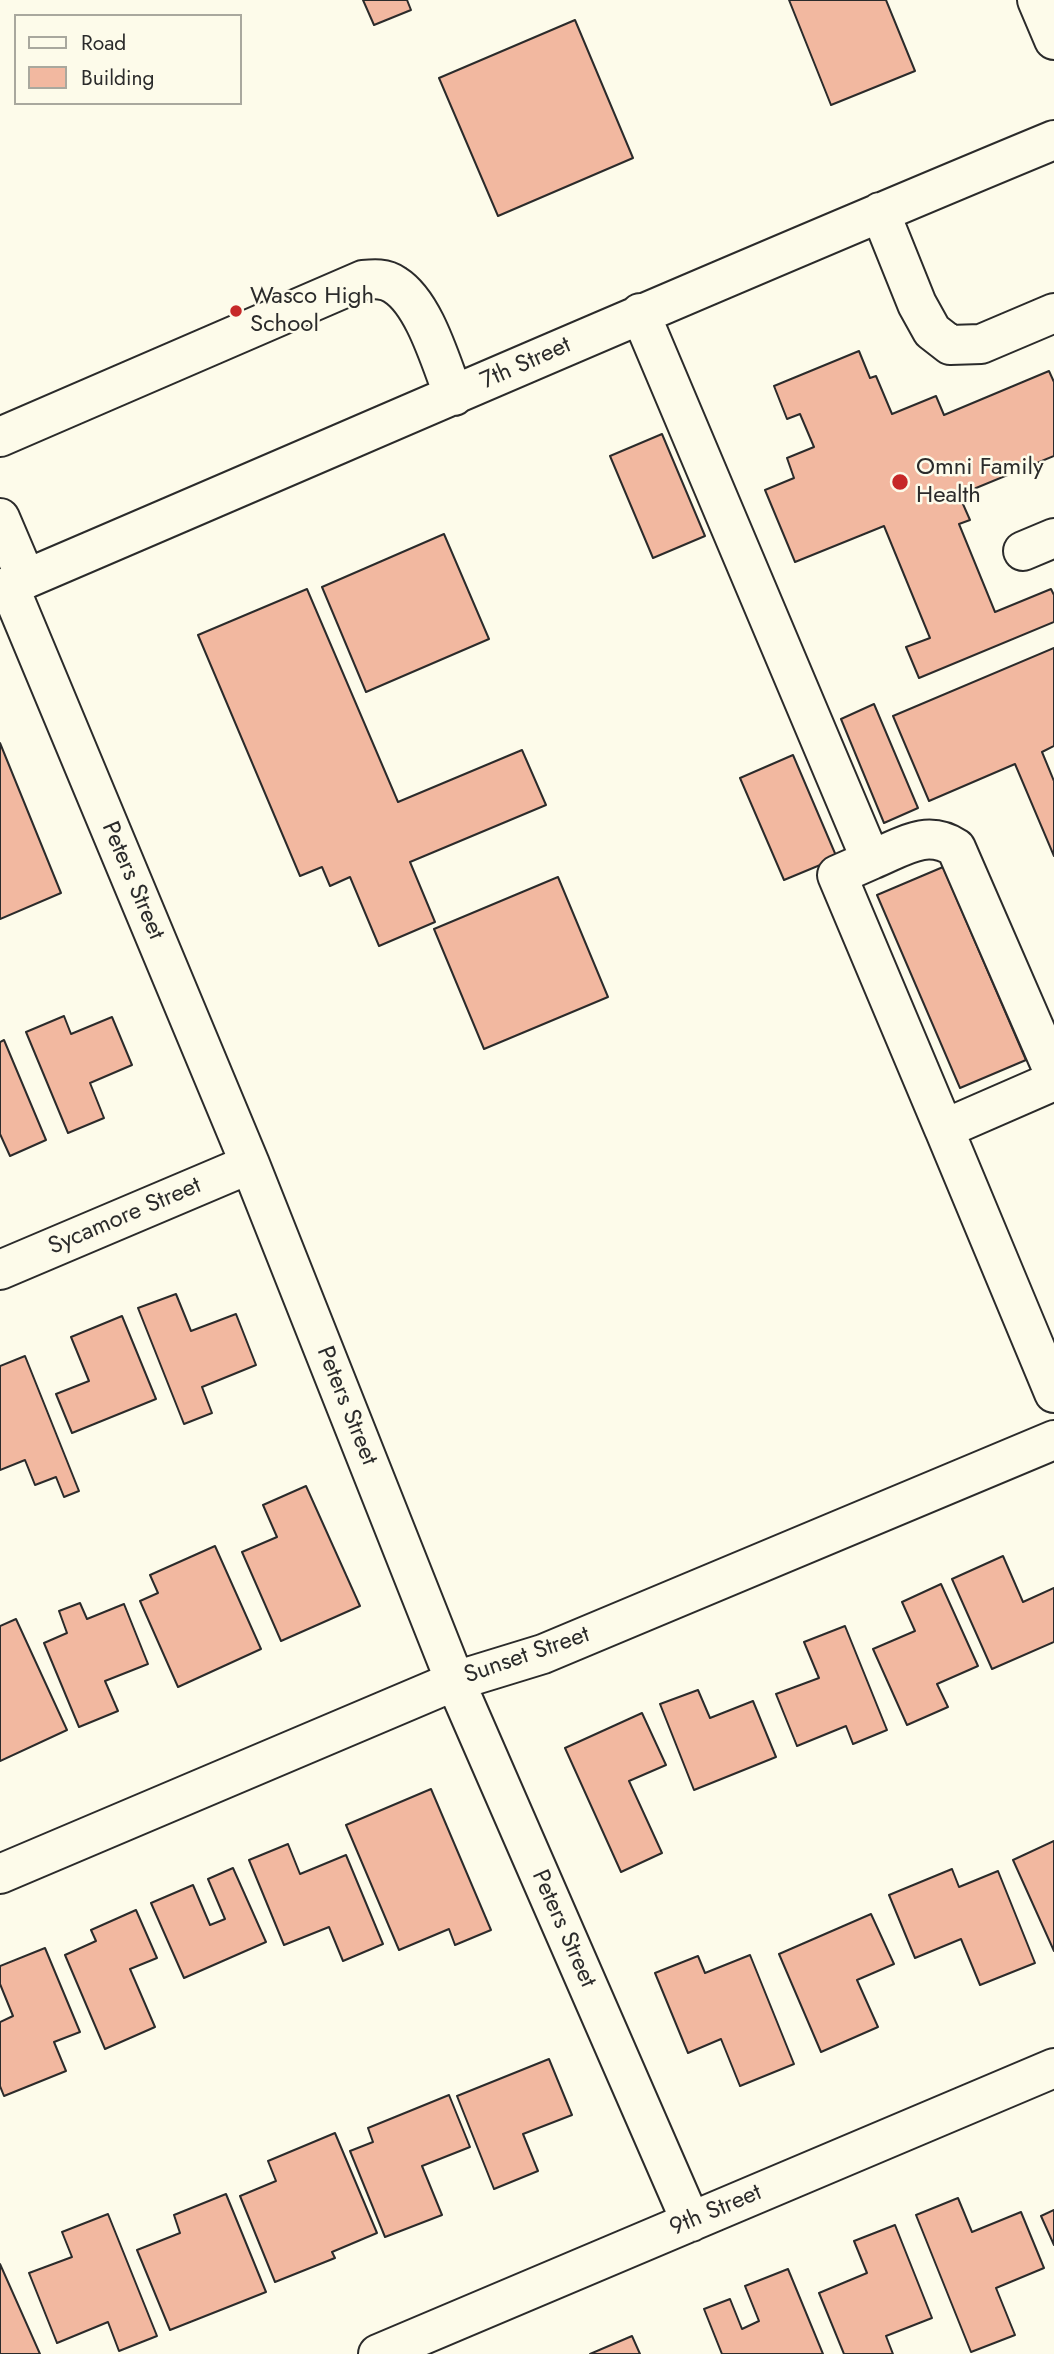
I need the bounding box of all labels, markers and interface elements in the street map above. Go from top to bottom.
legend [14,14,242,105]
text: Road [81,28,126,58]
text: Building [81,63,154,93]
place label: Wasco High School [250,283,374,339]
marker: Wasco High School [228,303,244,319]
street label: 7th Street [477,331,575,397]
place label: Omni Family Health [916,454,1044,510]
marker: Omni Family Health [890,472,910,492]
street label: Peters Street [94,818,170,944]
street label: Sycamore Street [44,1172,206,1262]
street label: Peters Street [309,1343,383,1469]
street label: Sunset Street [461,1621,593,1691]
street label: Peters Street [524,1866,602,1992]
street label: 9th Street [666,2179,766,2243]

